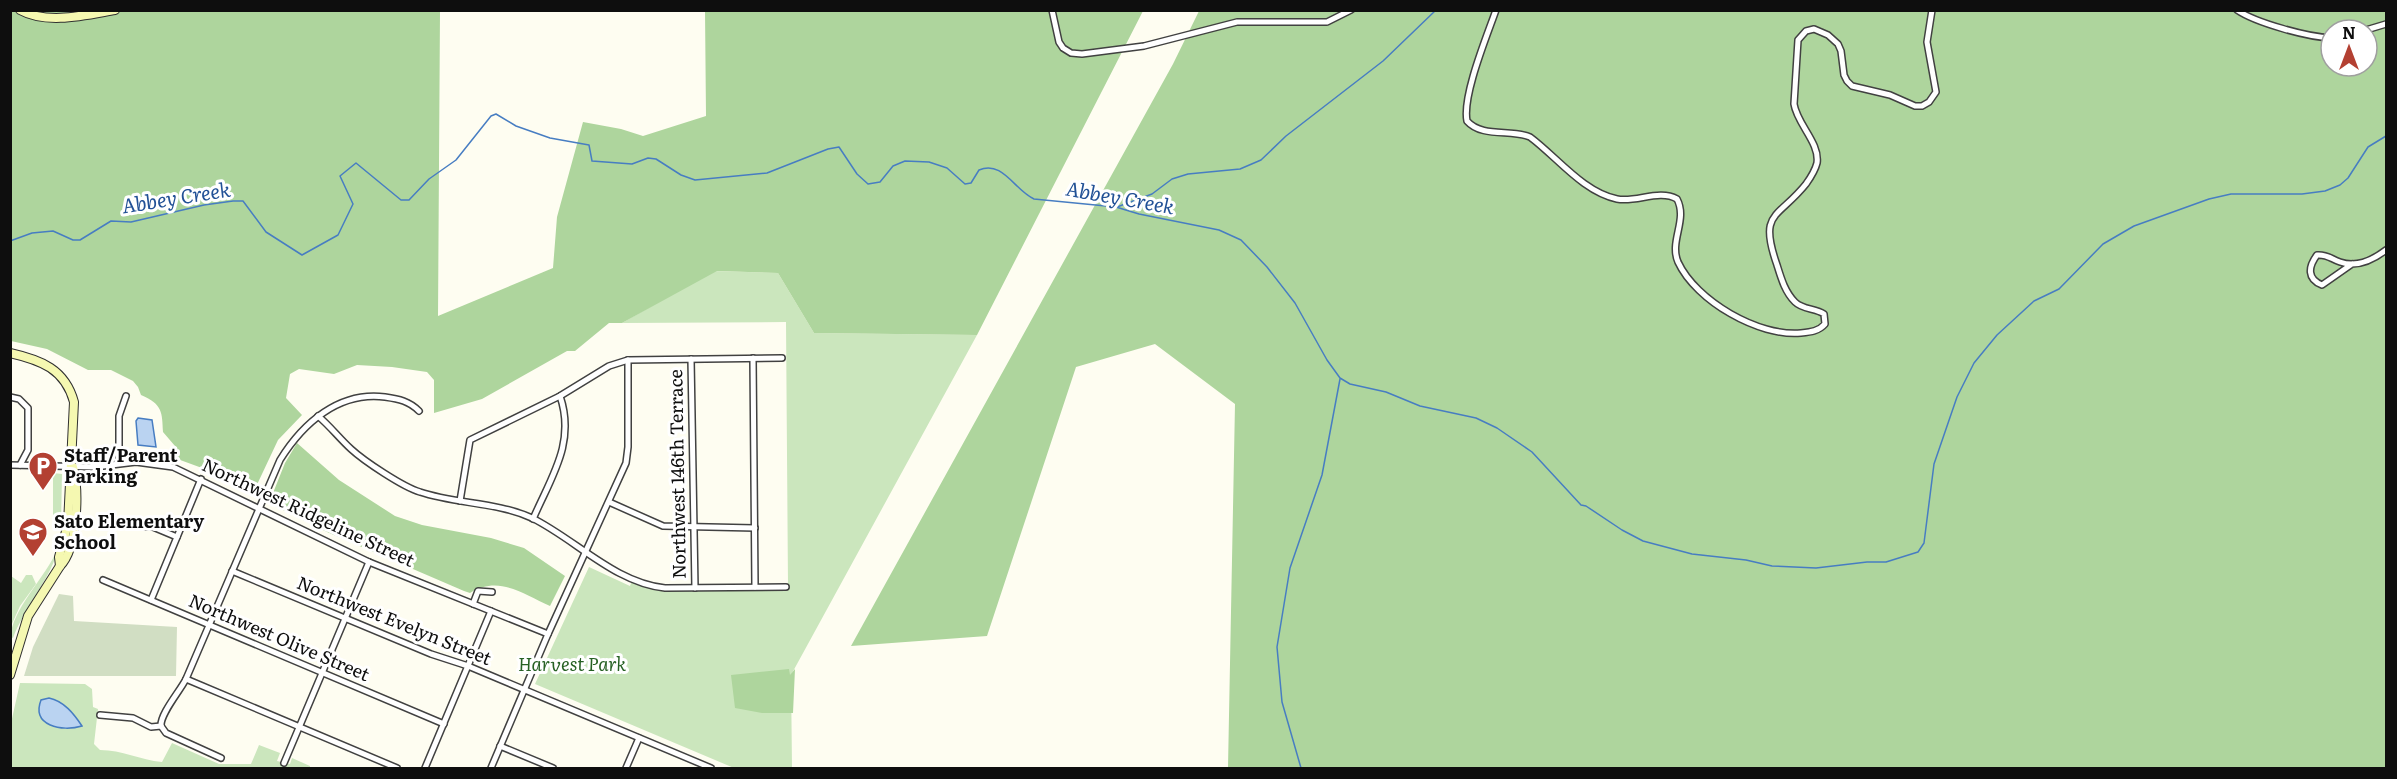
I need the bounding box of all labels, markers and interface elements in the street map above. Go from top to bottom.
north arrow [2319,18,2379,78]
text: N [2342,20,2356,44]
water label: Abbey Creek [1064,172,1177,220]
water label: Abbey Creek [119,173,232,219]
street label: Northwest 146th Terrace [661,369,692,579]
place label: Staff/Parent Parking [64,441,178,489]
parking icon: Staff/Parent Parking [27,450,59,492]
street label: Northwest Ridgeline Street [198,450,420,573]
place label: Sato Elementary School [54,507,204,555]
school or university icon: Sato Elementary School [17,516,49,558]
street label: Northwest Evelyn Street [293,568,497,671]
street label: Northwest Olive Street [185,586,375,687]
park label: Harvest Park [518,650,626,677]

